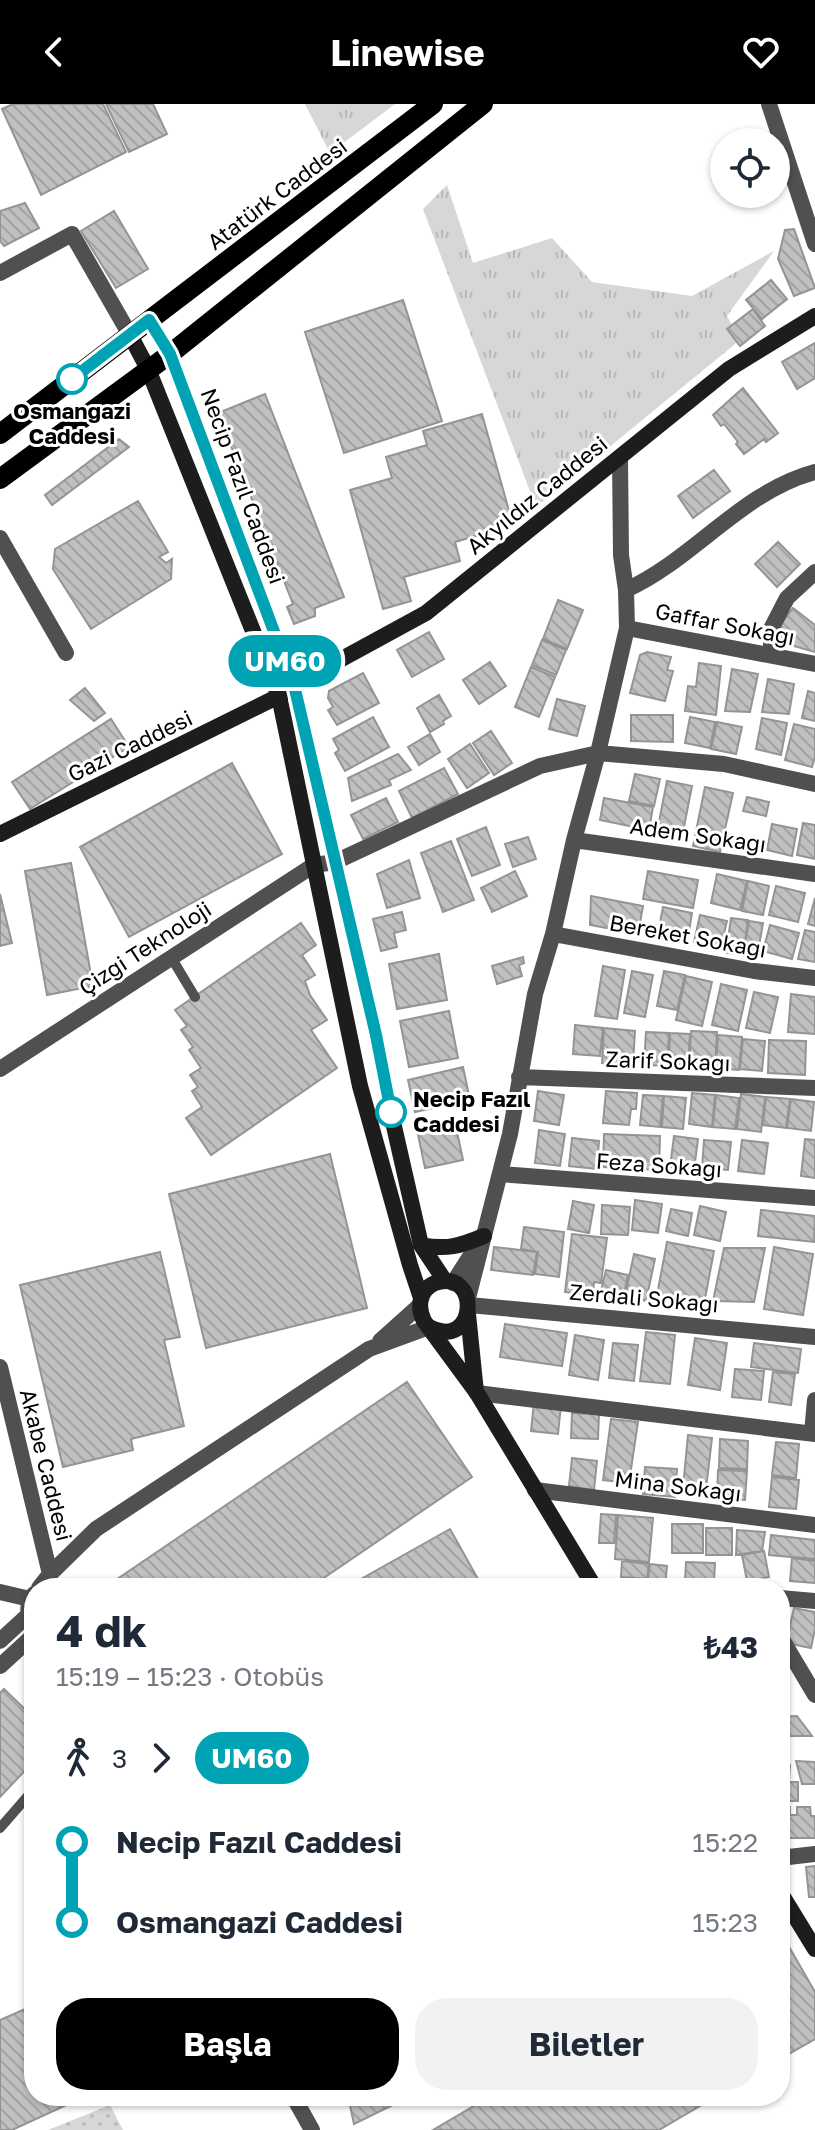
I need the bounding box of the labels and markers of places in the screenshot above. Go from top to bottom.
marker: Osmangazi Caddesi [57,364,87,394]
place label: Osmangazi Caddesi [13,397,131,449]
place label: Necip Fazıl Caddesi [413,1085,530,1137]
marker: Necip Fazıl Caddesi [376,1097,406,1127]

